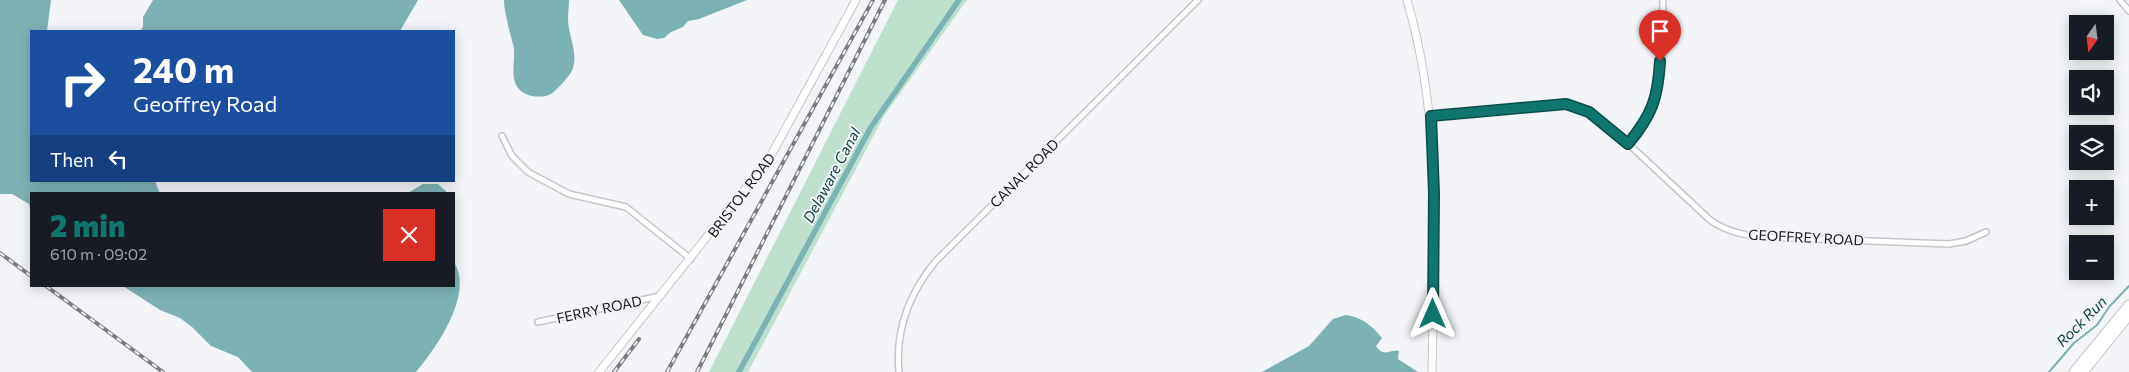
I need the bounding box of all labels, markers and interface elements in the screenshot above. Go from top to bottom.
pin [1639,10,1681,61]
north arrow [2069,15,2114,60]
map controls [2069,15,2114,280]
icon: arrive [1646,17,1674,45]
text: 240 m [133,47,234,90]
icon: right [50,50,115,115]
button: sound [2069,70,2114,115]
text: Geoffrey Road [133,90,277,117]
water label: Delaware Canal [798,123,864,226]
button: layers [2069,125,2114,170]
street label: CANAL ROAD [986,135,1062,211]
icon: left [104,145,132,173]
text: Then [50,148,94,171]
street label: BRISTOL ROAD [704,149,778,241]
button: + [2069,180,2114,225]
text: 2 min [50,206,125,243]
button: close [383,209,435,261]
street label: GEOFFREY ROAD [1748,225,1864,249]
button: − [2069,235,2114,280]
text: 610 m · 09:02 [50,244,147,263]
position arrow [1406,287,1458,339]
street label: FERRY ROAD [555,292,643,326]
water label: Rock Run [2052,292,2110,350]

